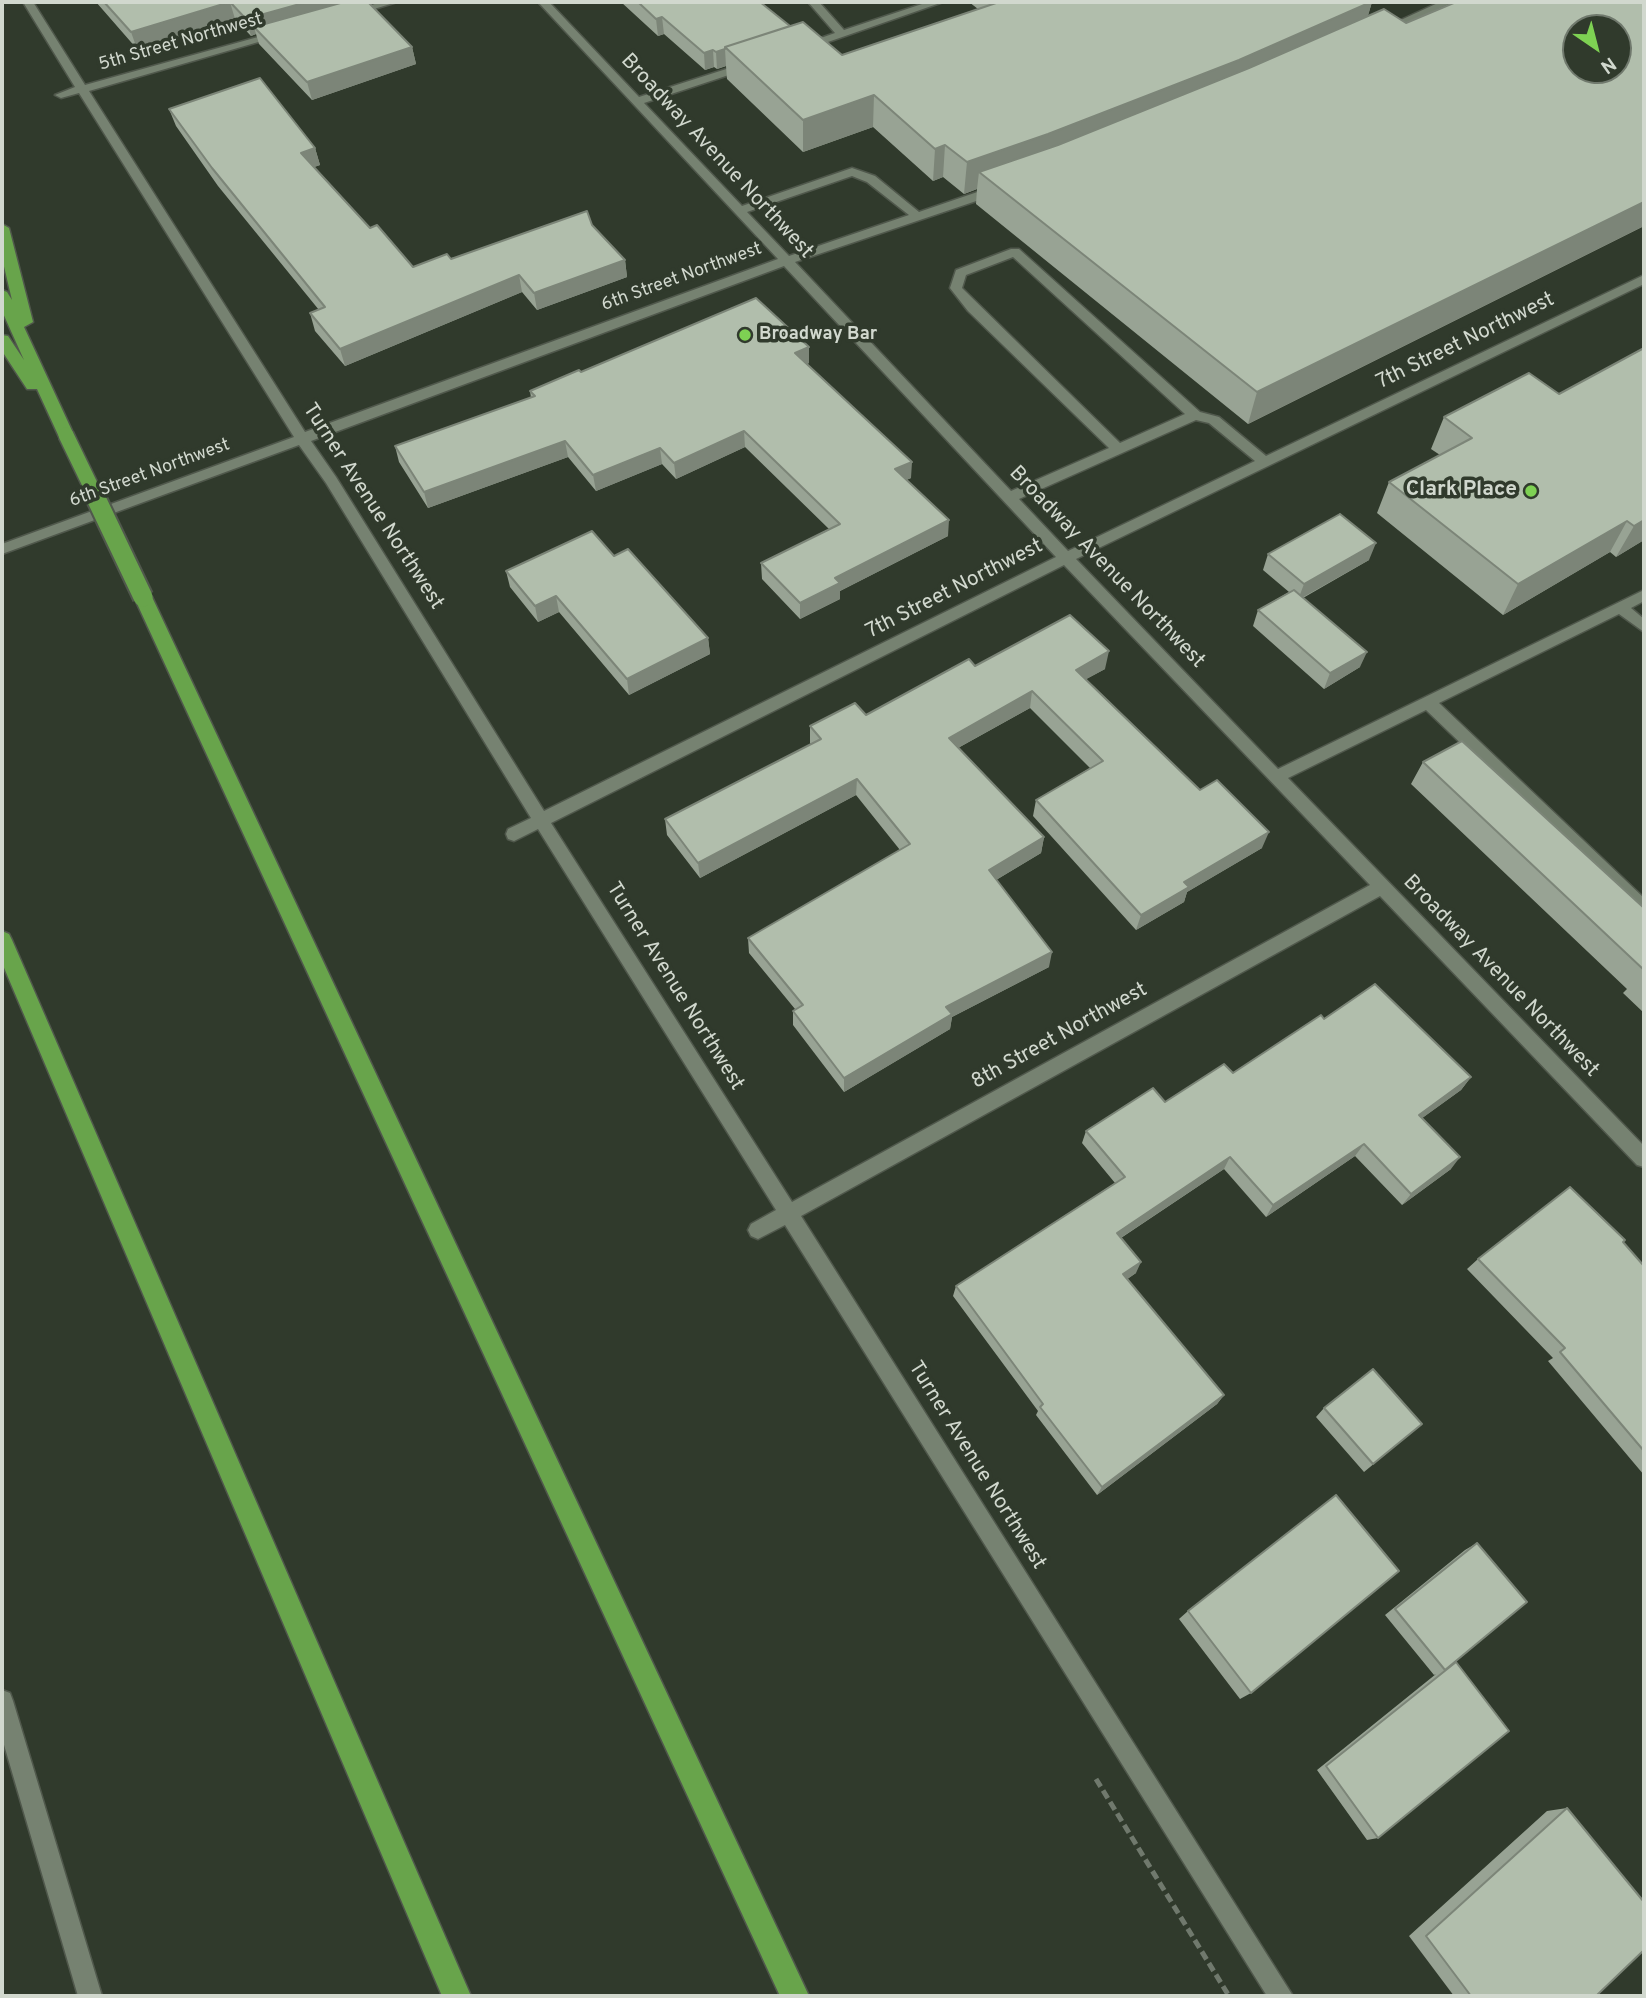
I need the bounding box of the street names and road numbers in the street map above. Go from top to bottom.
street label: 5th Street Northwest [97,9,265,77]
street label: Broadway Avenue Northwest [614,49,818,265]
street label: 6th Street Northwest [599,239,765,317]
street label: 7th Street Northwest [1373,288,1559,396]
street label: Turner Avenue Northwest [296,399,448,615]
street label: 6th Street Northwest [67,435,233,513]
street label: Broadway Avenue Northwest [1003,462,1209,674]
street label: 7th Street Northwest [862,535,1048,645]
street label: Broadway Avenue Northwest [1397,871,1603,1083]
street label: Turner Avenue Northwest [599,878,749,1096]
street label: 8th Street Northwest [968,978,1152,1096]
street label: Turner Avenue Northwest [901,1357,1051,1575]

